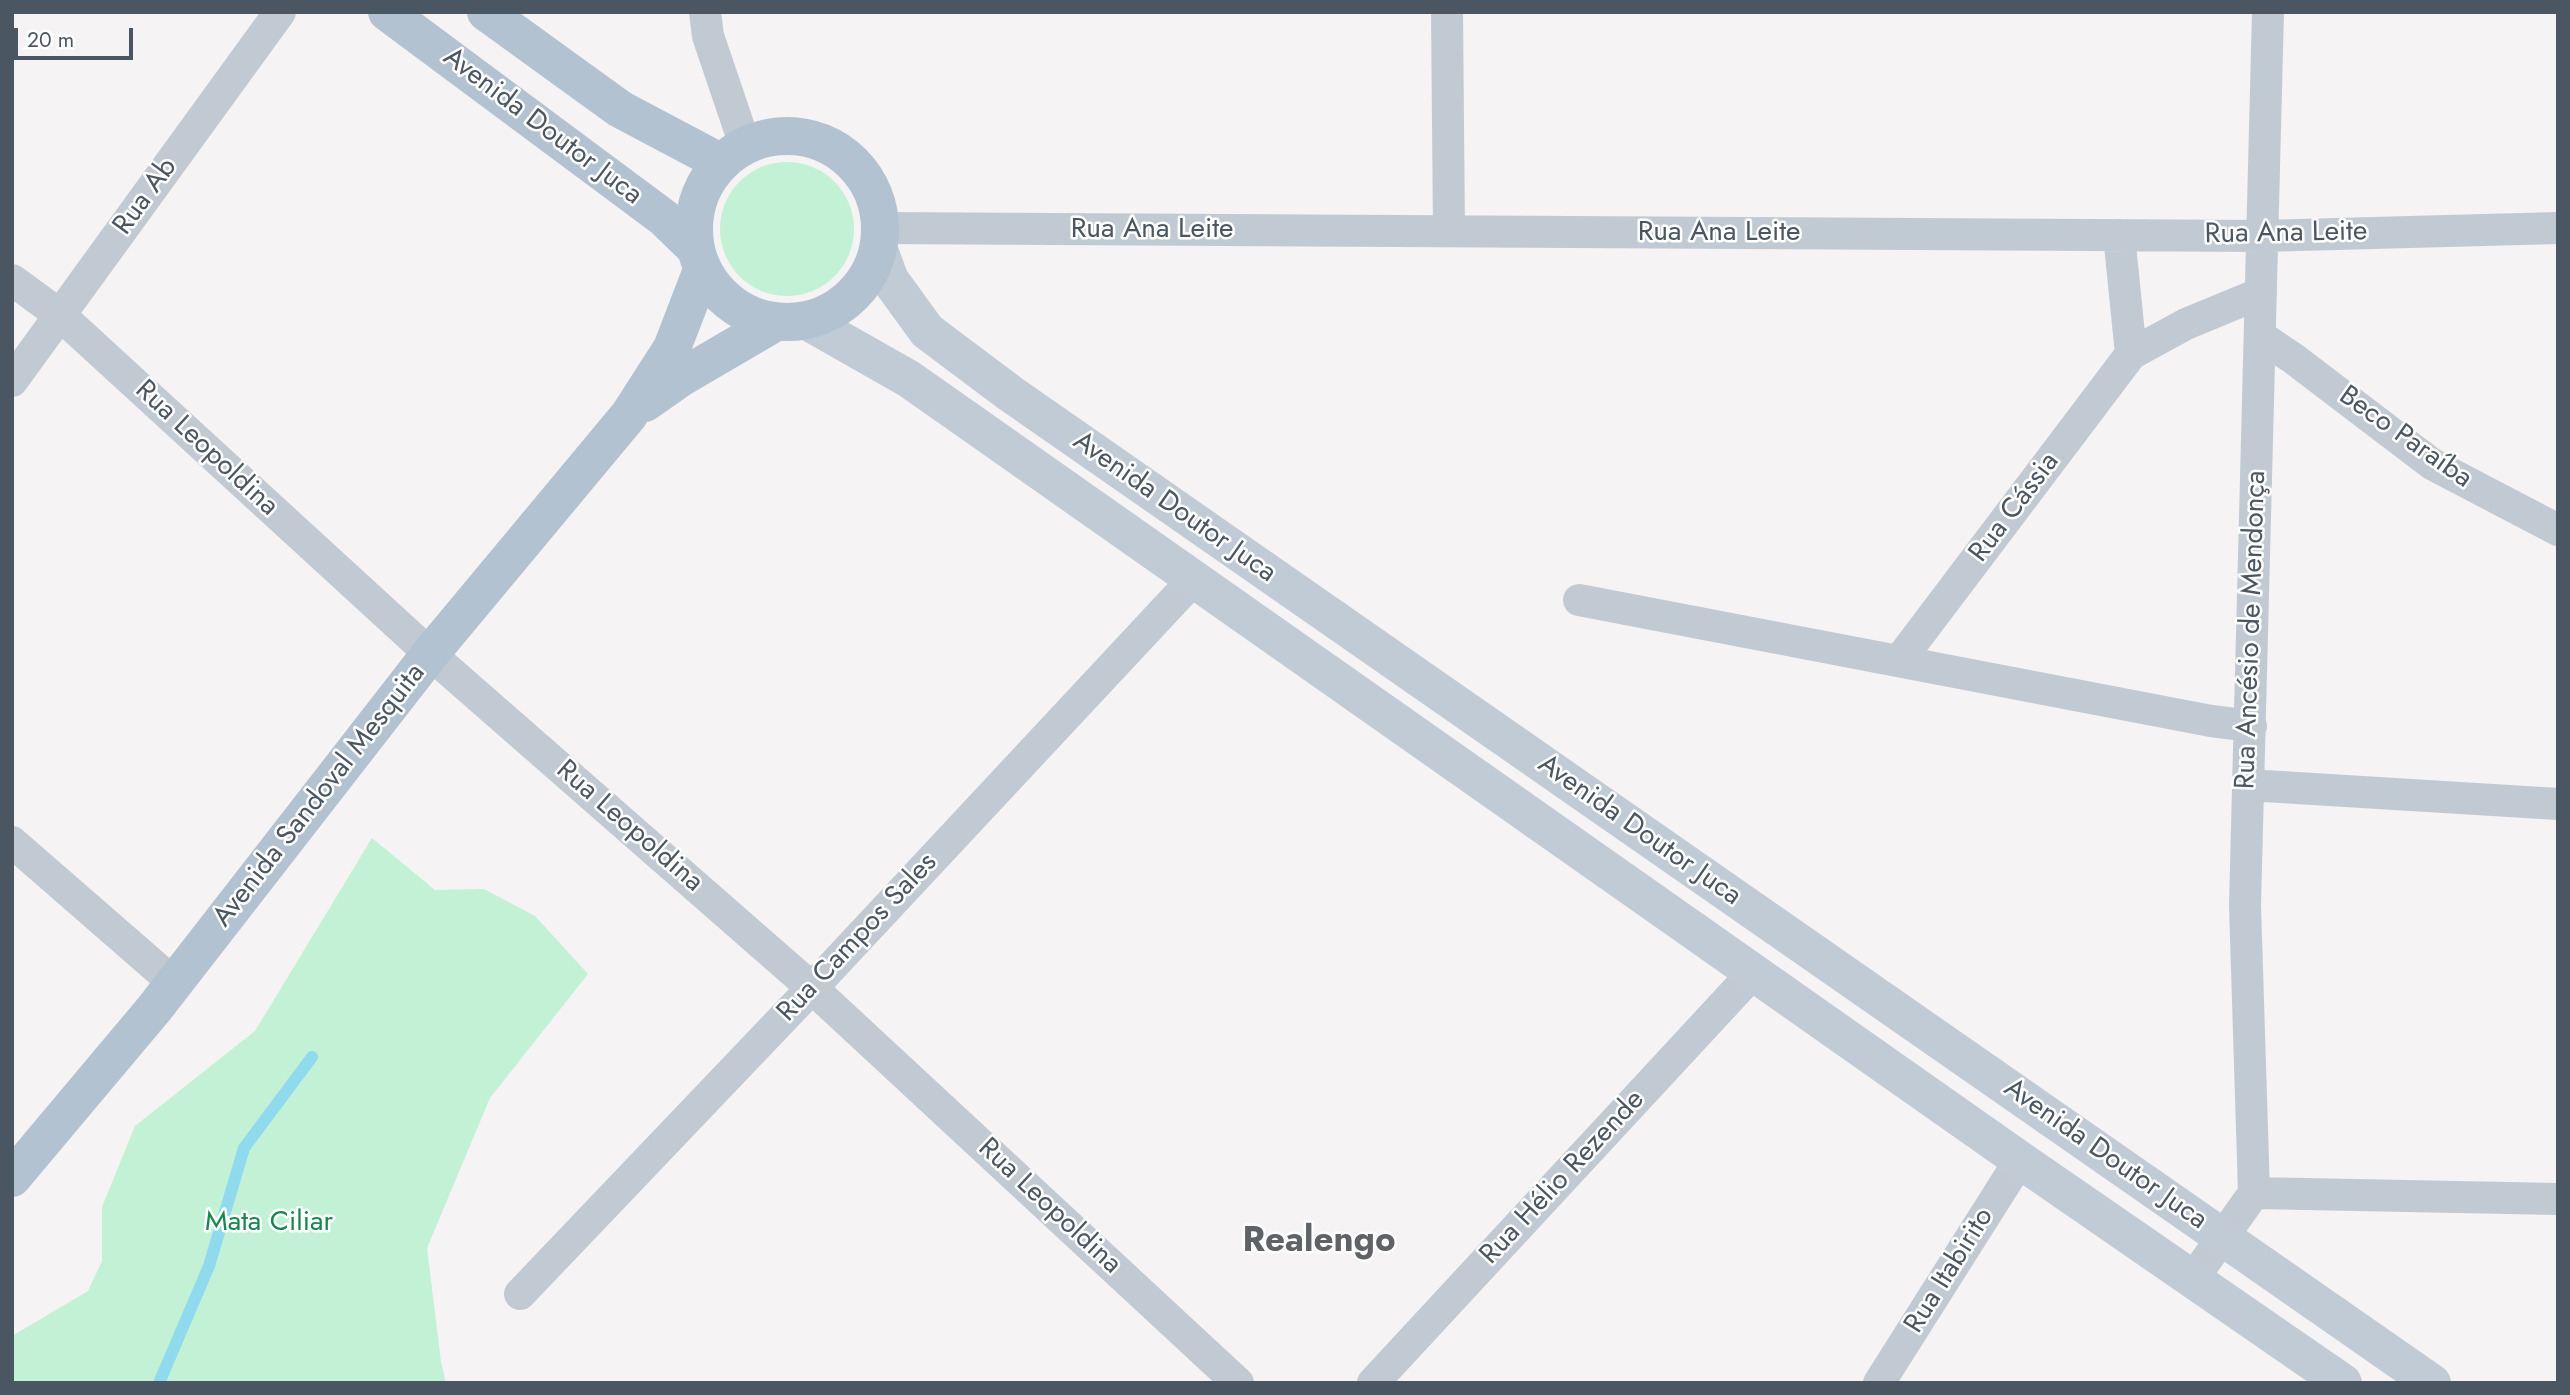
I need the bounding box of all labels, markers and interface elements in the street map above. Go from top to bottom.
scale bar [18,14,136,58]
text: 20 m [27,25,74,55]
street label: Avenida Doutor Juca [436,41,648,213]
street label: Rua Ab [107,152,185,242]
street label: Rua Ana Leite [1071,213,1233,247]
street label: Rua Ana Leite [1638,216,1800,250]
street label: Rua Ana Leite [2204,216,2368,252]
street label: Rua Leopoldina [127,374,285,524]
street label: Beco Paraíba [2332,380,2478,496]
street label: Avenida Doutor Juca [1066,425,1282,591]
street label: Rua Cássia [1963,447,2067,569]
street label: Rua Ancésio de Mendonça [2230,470,2274,790]
street label: Avenida Sandoval Mesquita [207,658,433,934]
street label: Avenida Doutor Juca [1531,748,1747,914]
street label: Rua Leopoldina [549,754,709,900]
street label: Rua Campos Sales [771,847,945,1029]
street label: Avenida Doutor Juca [1997,1072,2213,1238]
street label: Rua Hélio Rezende [1474,1084,1652,1272]
street label: Rua Leopoldina [970,1132,1128,1282]
street label: Rua Itabirito [1898,1202,2002,1340]
park label: Mata Ciliar [205,1206,333,1240]
district label: Realengo [1242,1222,1396,1264]

